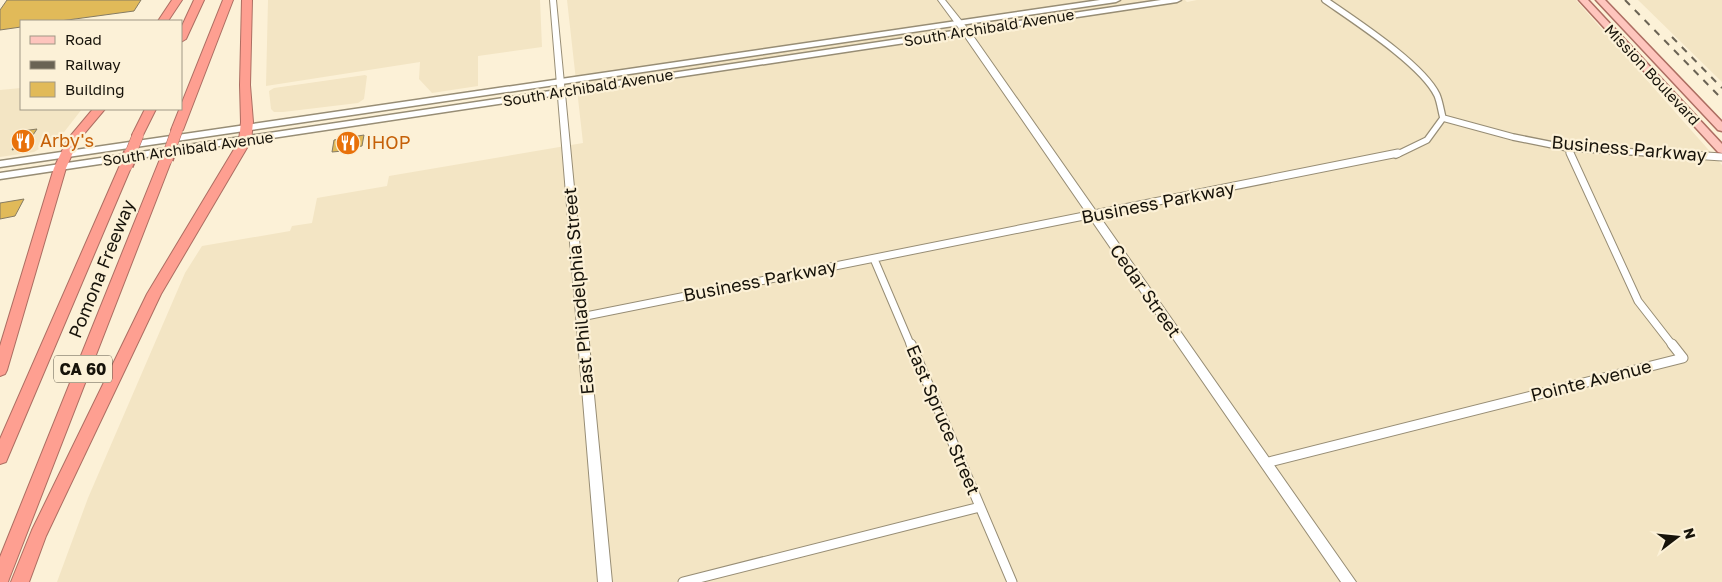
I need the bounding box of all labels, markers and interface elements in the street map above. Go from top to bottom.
street label: South Archibald Avenue [902,5,1076,49]
legend [20,20,182,110]
street label: Mission Boulevard [1601,20,1704,128]
text: Road [65,30,102,48]
text: Railway [65,55,121,73]
street label: South Archibald Avenue [501,65,675,109]
text: Building [65,80,125,98]
street label: South Archibald Avenue [101,127,275,169]
restaurant icon: Arby's [10,128,36,154]
place label: Arby's [40,129,94,151]
restaurant icon: IHOP [335,130,361,156]
street label: Business Parkway [1551,130,1708,166]
place label: IHOP [366,131,410,153]
street label: Business Parkway [1079,176,1236,228]
street label: East Philadelphia Street [558,187,598,396]
street label: Pomona Freeway [63,196,139,341]
street label: Cedar Street [1106,240,1186,341]
street label: Business Parkway [681,254,838,306]
street label: East Spruce Street [902,341,985,498]
street label: Pointe Avenue [1528,354,1653,406]
road number: CA 60 [54,356,112,382]
north arrow [1652,512,1702,562]
text: N [1680,526,1700,541]

